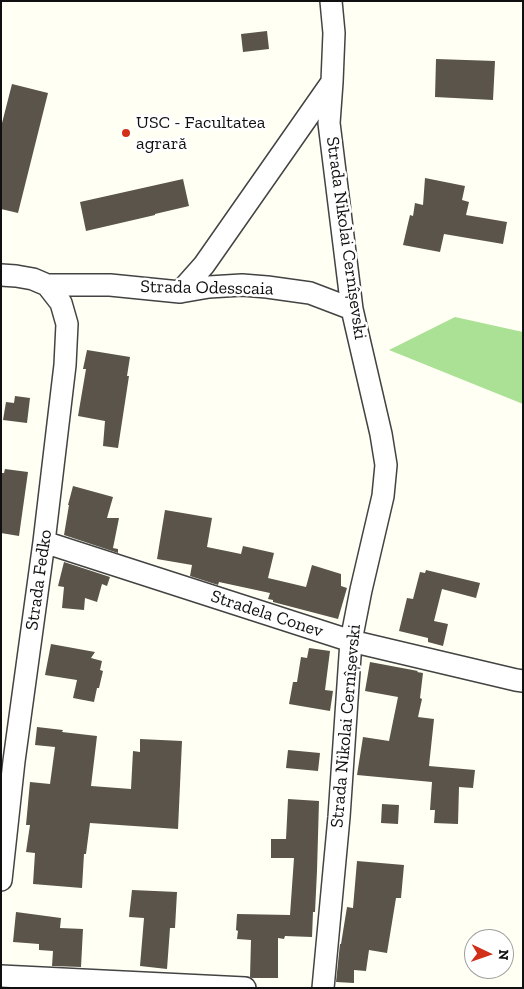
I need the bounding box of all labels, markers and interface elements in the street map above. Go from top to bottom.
place label: USC - Facultatea agrară [136,112,265,154]
marker: USC - Facultatea agrară [120,127,132,139]
street label: Strada Nikolai Cernîșevski [321,135,371,341]
street label: Strada Odesscaia [140,276,274,300]
street label: Strada Fedko [21,528,57,632]
street label: Stradela Conev [208,586,326,642]
street label: Strada Nikolai Cernîșevski [326,623,366,829]
north arrow [464,929,514,979]
text: N [495,949,512,961]

